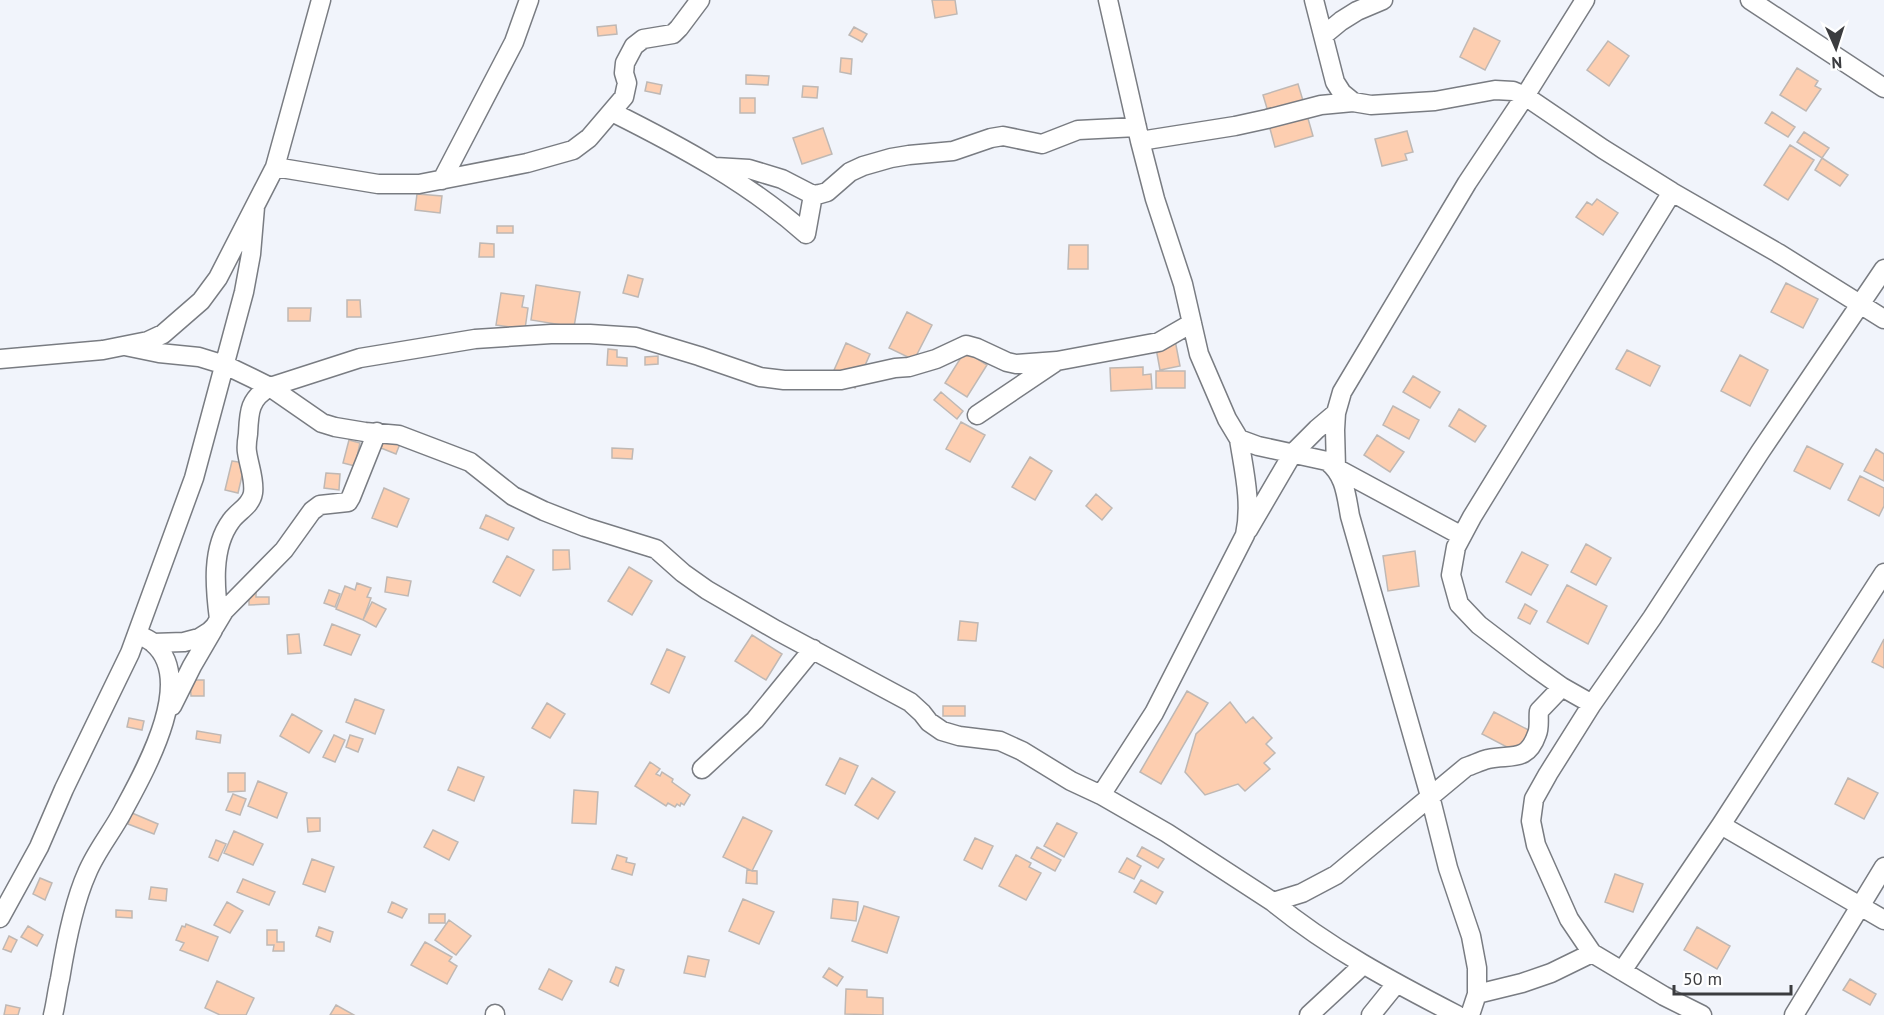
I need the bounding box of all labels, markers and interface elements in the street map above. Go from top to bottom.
north arrow [1806,18,1866,78]
text: N [1831,53,1843,73]
scale bar [1674,958,1791,996]
text: 50 m [1683,967,1722,990]

